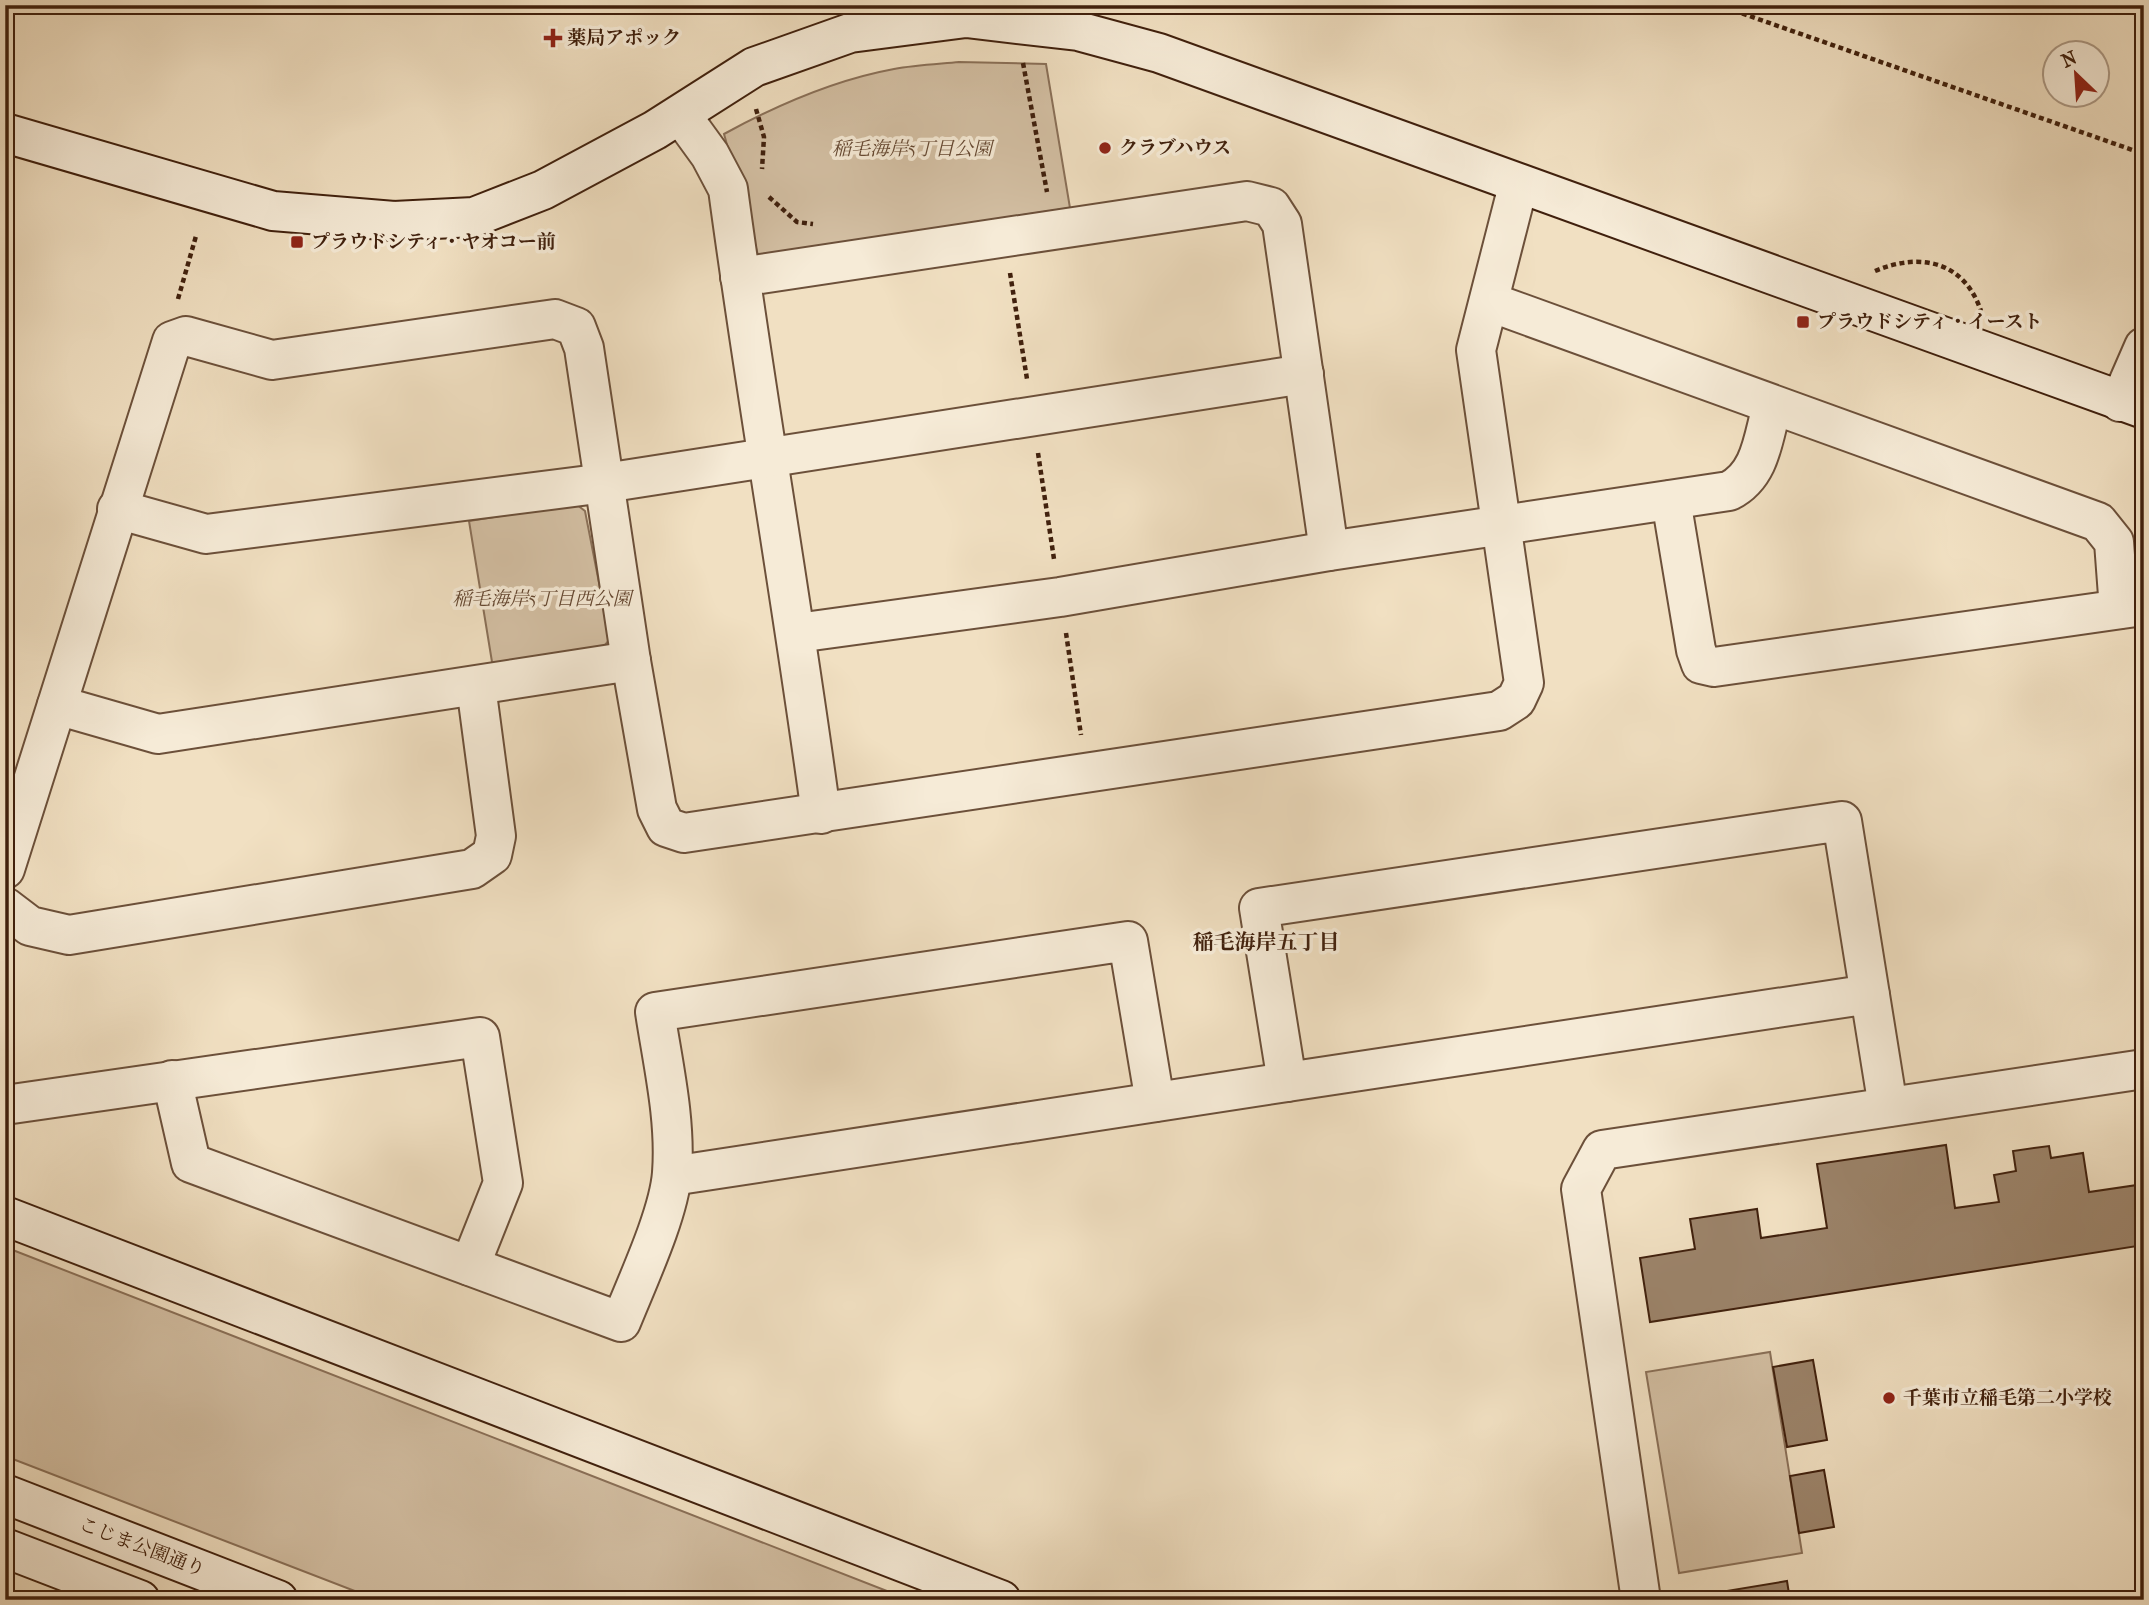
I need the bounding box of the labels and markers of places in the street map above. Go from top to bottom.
place label: 薬局アポック [567,27,681,49]
marker: 薬局アポック [545,30,561,46]
place label: クラブハウス [1119,137,1231,159]
marker: クラブハウス [1097,140,1113,156]
place label: プラウドシティ・ヤオコー前 [311,231,556,253]
marker: プラウドシティ・ヤオコー前 [289,234,305,250]
place label: プラウドシティ・イースト [1817,311,2043,333]
marker: プラウドシティ・イースト [1795,314,1811,330]
place label: 千葉市立稲毛第二小学校 [1903,1387,2112,1409]
marker: 千葉市立稲毛第二小学校 [1881,1390,1897,1406]

